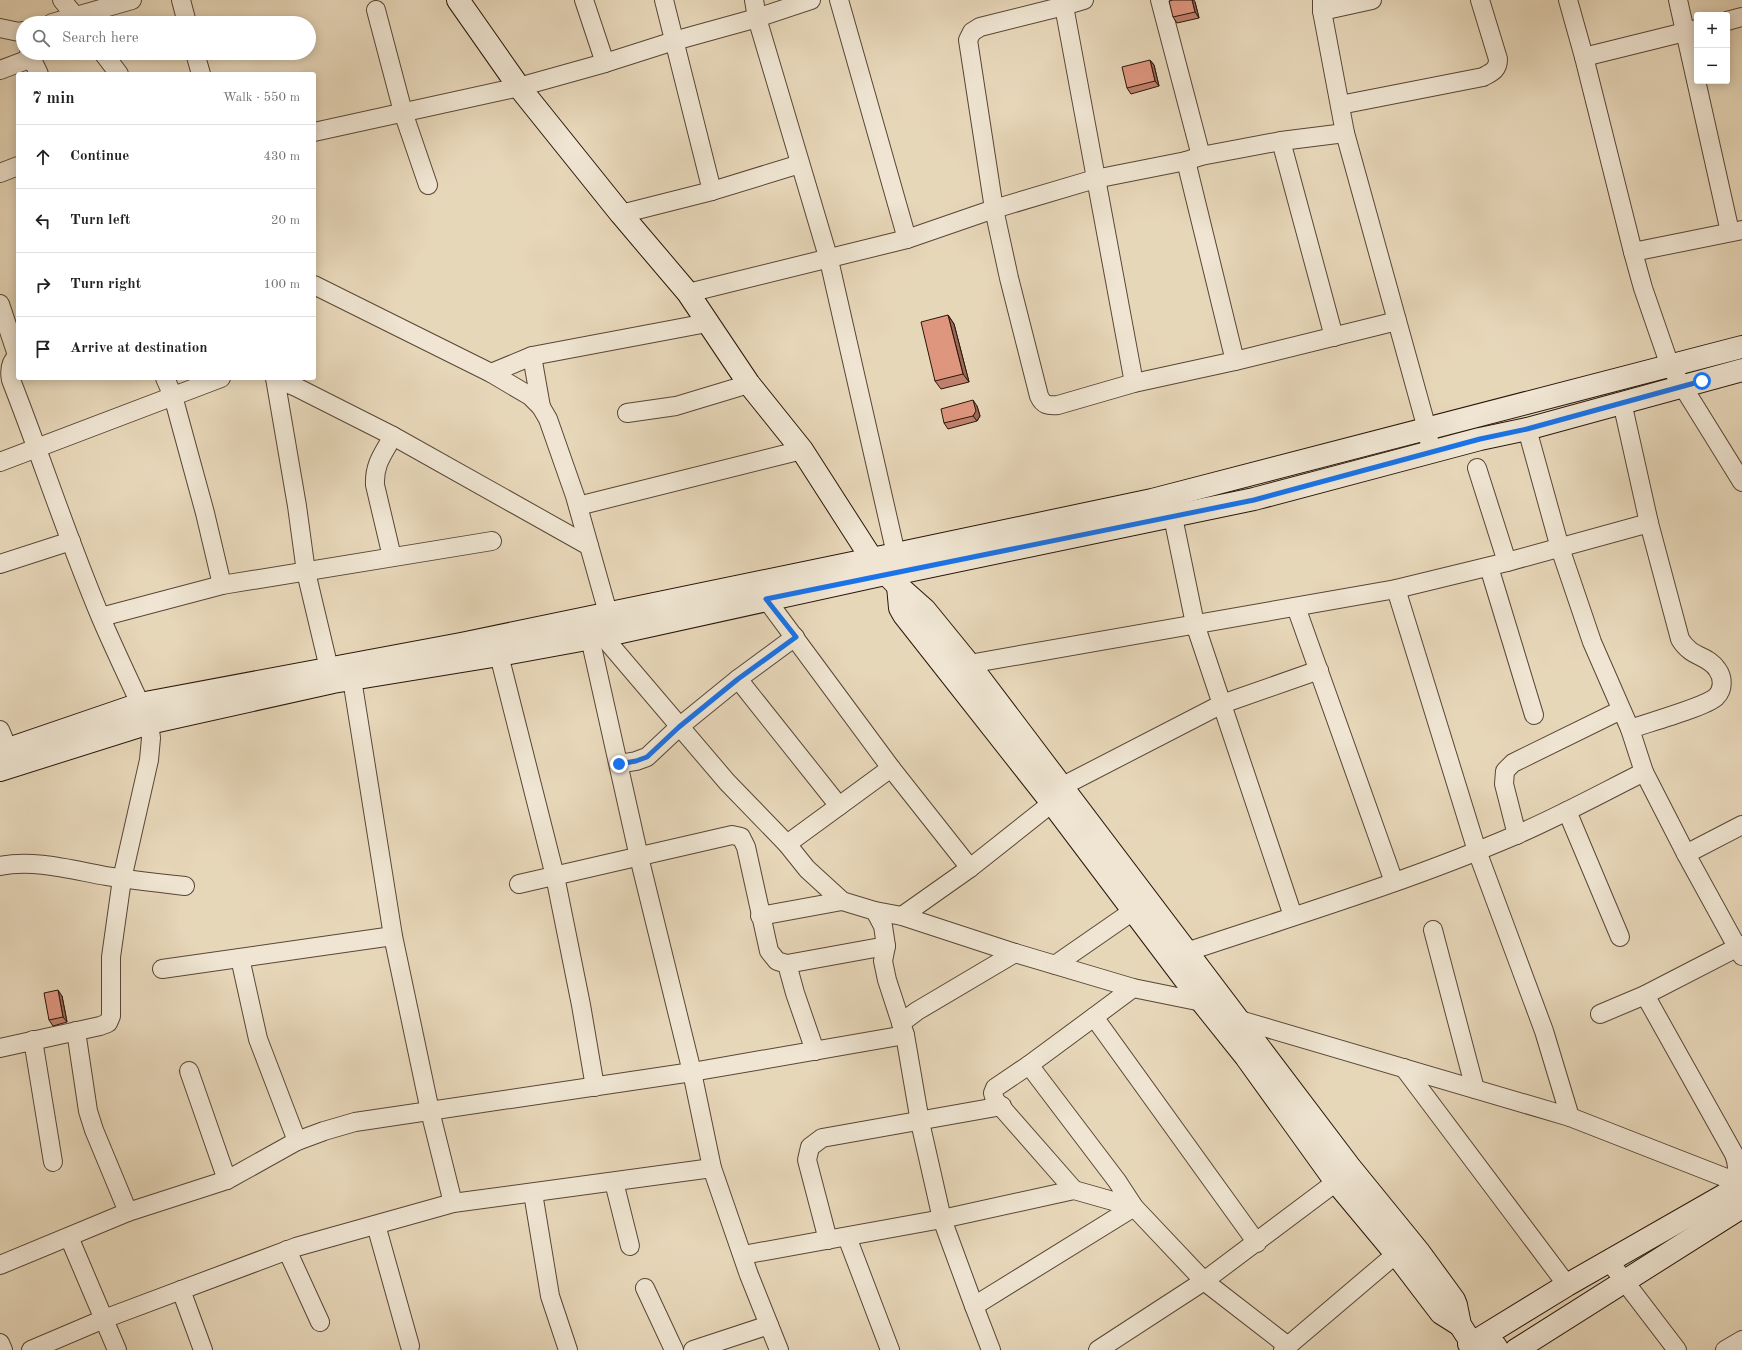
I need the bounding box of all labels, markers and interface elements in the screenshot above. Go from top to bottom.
map controls [1694,12,1730,84]
button: + [1694,12,1730,48]
search box [16,16,316,60]
icon: search [30,27,52,49]
text: Search here [62,31,139,46]
button: − [1694,48,1730,84]
text: 7 min [32,90,75,107]
text: Walk · 550 m [223,91,300,104]
icon: ahead [32,146,54,168]
text: Continue [70,149,129,164]
text: 430 m [263,150,300,163]
icon: left [32,210,54,232]
text: Turn left [70,213,130,228]
text: 20 m [271,214,300,227]
icon: right [32,274,54,296]
text: Turn right [70,277,141,292]
text: 100 m [263,278,300,291]
icon: arrive [32,338,54,360]
text: Arrive at destination [70,341,208,356]
route start [1693,372,1711,390]
route end [610,755,628,773]

